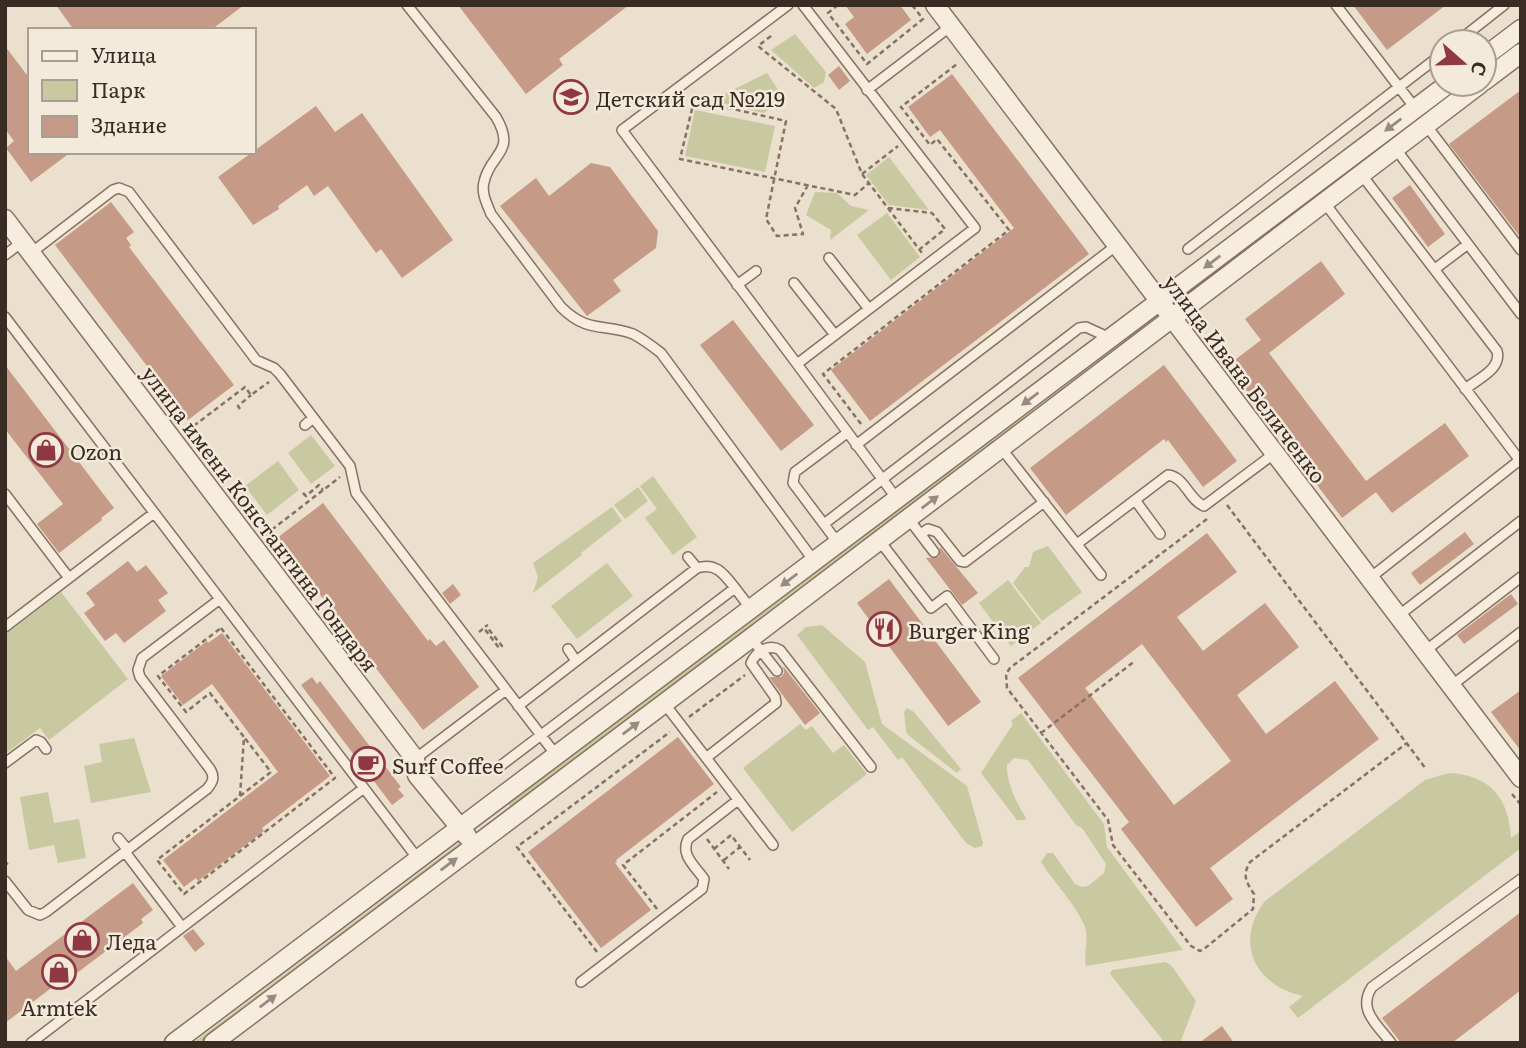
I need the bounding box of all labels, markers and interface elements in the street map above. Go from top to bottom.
legend [28,28,256,154]
north arrow [1428,28,1498,98]
text: Улица [91,38,157,69]
text: С [1464,58,1495,80]
text: Парк [91,73,146,104]
school or university icon: Детский сад №219 [552,78,590,116]
place label: Детский сад №219 [596,82,785,113]
text: Здание [91,108,167,139]
one-way arrow [1384,118,1402,132]
one-way arrow [1202,255,1221,269]
street label: улица Ивана Беличенко [1157,267,1335,489]
street label: улица имени Константина Гондаря [135,358,387,678]
one-way arrow [1021,391,1039,405]
shop icon: Ozon [27,431,65,469]
place label: Ozon [70,435,122,466]
one-way arrow [920,494,938,509]
one-way arrow [781,572,799,587]
restaurant icon: Burger King [865,610,903,648]
place label: Burger King [908,614,1030,645]
one-way arrow [622,721,640,735]
cafe icon: Surf Coffee [349,745,387,783]
place label: Surf Coffee [392,749,504,780]
one-way arrow [440,857,458,871]
shop icon: Леда [63,921,101,959]
place label: Леда [106,925,157,956]
shop icon: Armtek [40,953,78,991]
place label: Armtek [21,991,97,1022]
one-way arrow [258,994,276,1009]

